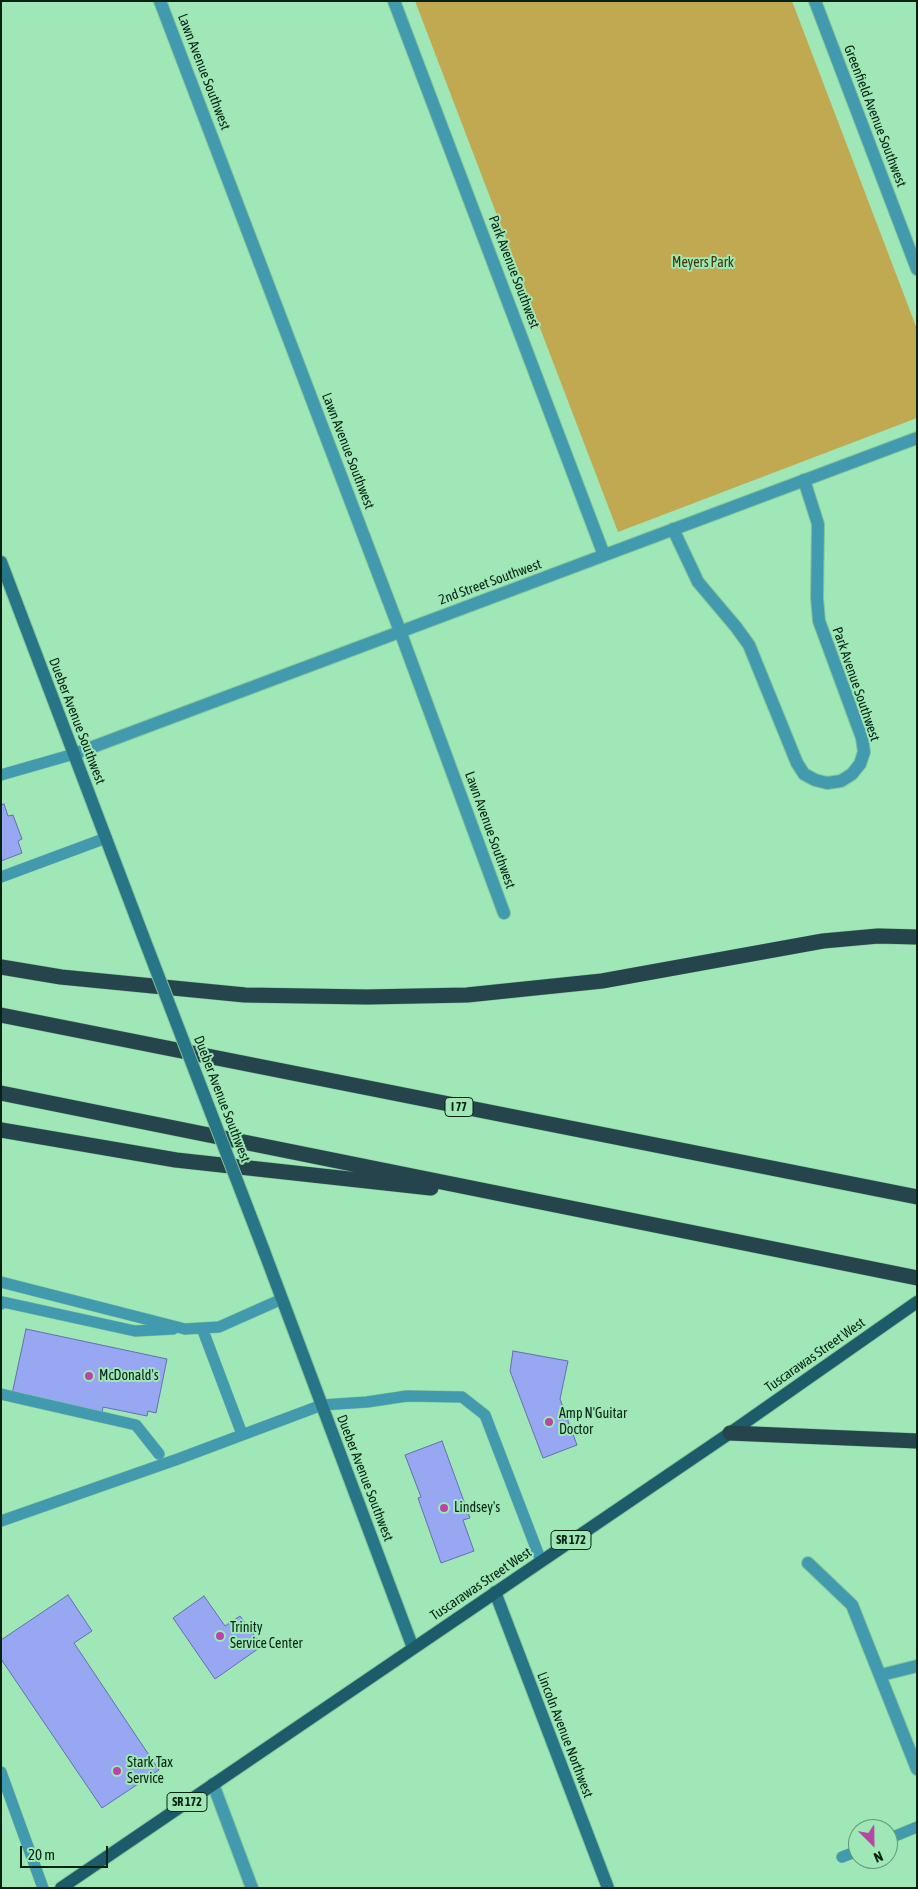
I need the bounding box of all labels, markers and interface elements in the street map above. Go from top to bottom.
street label: Lawn Avenue Southwest [174,11,234,133]
street label: Greenfield Avenue Southwest [840,43,910,189]
street label: Park Avenue Southwest [485,213,543,331]
park label: Meyers Park [672,255,734,271]
street label: Lawn Avenue Southwest [318,390,378,512]
street label: 2nd Street Southwest [436,556,544,608]
street label: Park Avenue Southwest [829,625,883,743]
street label: Dueber Avenue Southwest [45,655,109,787]
street label: Lawn Avenue Southwest [461,769,519,891]
street label: Dueber Avenue Southwest [190,1033,254,1165]
road number: I 77 [445,1098,473,1116]
street label: Tuscarawas Street West [762,1314,868,1396]
place label: McDonald's [99,1368,159,1384]
marker: McDonald's [83,1370,95,1382]
place label: Amp N'Guitar Doctor [559,1406,627,1438]
street label: Dueber Avenue Southwest [333,1412,397,1544]
marker: Amp N'Guitar Doctor [543,1416,555,1428]
place label: Lindsey's [454,1500,500,1516]
marker: Lindsey's [438,1502,450,1514]
road number: SR 172 [551,1530,591,1550]
street label: Tuscarawas Street West [427,1544,535,1624]
place label: Trinity Service Center [230,1620,303,1652]
marker: Trinity Service Center [214,1630,226,1642]
street label: Lincoln Avenue Northwest [533,1670,597,1800]
place label: Stark Tax Service [127,1755,173,1788]
marker: Stark Tax Service [111,1765,123,1777]
road number: SR 172 [167,1792,207,1811]
north arrow [848,1819,898,1869]
scale bar [22,1836,110,1868]
text: 20 m [28,1846,55,1863]
text: N [872,1848,885,1866]

